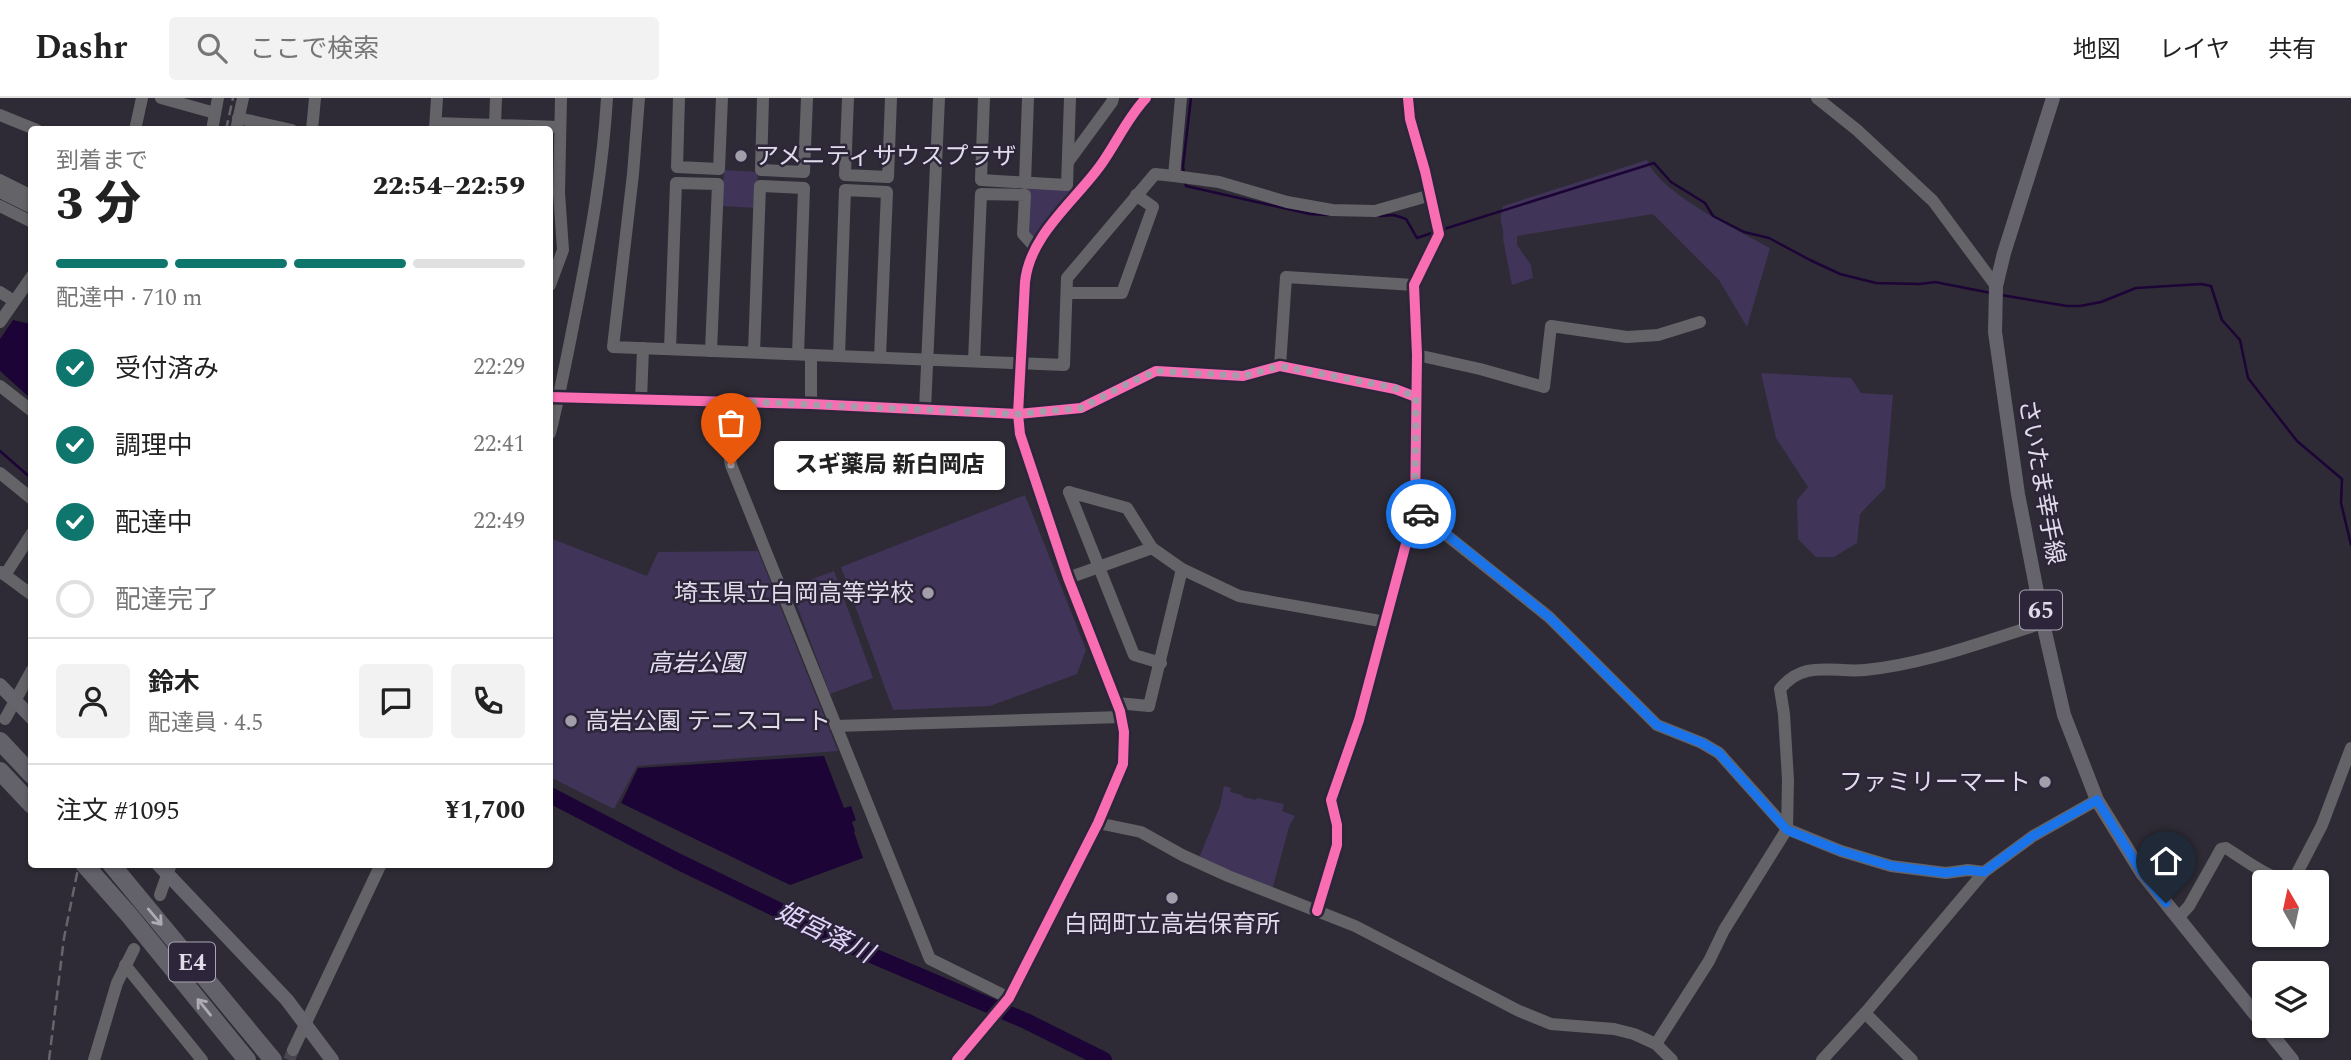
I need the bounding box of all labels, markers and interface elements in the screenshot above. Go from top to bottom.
search box [169,17,659,80]
text: Dashr [35,23,127,73]
icon: search [193,29,231,67]
text: ここで検索 [249,29,379,69]
text: 地図 [2073,32,2121,68]
text: レイヤ [2159,32,2230,68]
text: 共有 [2268,32,2316,68]
place label: アメニティサウスプラザ [755,139,1016,175]
text: 到着まで [56,144,148,179]
marker: アメニティサウスプラザ [733,148,749,164]
text: 22:54–22:59 [373,166,525,206]
text: 3 分 [56,170,141,240]
text: 配達中 · 710 m [56,281,202,316]
icon: check [56,349,94,387]
text: 受付済み [115,349,219,389]
text: 22:29 [473,350,525,385]
pin [701,393,761,465]
street label: さいたま幸手線 [2009,397,2073,568]
icon: bag [712,404,750,442]
icon: check [56,426,94,464]
text: 調理中 [115,426,193,466]
text: 22:41 [473,427,525,462]
callout: スギ薬局 新白岡店 [773,440,1004,490]
text: スギ薬局 新白岡店 [795,448,984,483]
courier [1386,479,1456,549]
icon: car [1402,495,1440,533]
icon: check [56,503,94,541]
text: 配達中 [115,503,193,543]
text: 22:49 [473,504,525,539]
place label: 埼玉県立白岡高等学校 [674,576,914,612]
text: 配達完了 [115,580,219,620]
marker: 埼玉県立白岡高等学校 [920,585,936,601]
road number: 65 [2020,590,2062,630]
park label: 高岩公園 [648,646,747,682]
text: 鈴木 [148,663,200,703]
button: person [56,664,130,738]
button: chat [359,664,433,738]
button: phone [451,664,525,738]
place label: 高岩公園 テニスコート [585,704,831,740]
text: 配達員 · 4.5 [148,706,263,741]
marker: 高岩公園 テニスコート [563,713,579,729]
place label: ファミリーマート [1839,765,2031,801]
marker: ファミリーマート [2037,774,2053,790]
text: ¥1,700 [445,790,525,830]
text: 注文 #1095 [56,791,180,831]
pin [2136,831,2196,903]
icon: home [2147,842,2185,880]
north arrow [2252,870,2329,947]
map controls [2252,870,2329,1038]
marker: 白岡町立高岩保育所 [1164,890,1180,906]
water label: 姫宮落川 [769,892,883,975]
one-way arrow [147,907,163,925]
place label: 白岡町立高岩保育所 [1064,907,1280,943]
road number: E4 [169,942,215,982]
button: layers [2252,961,2329,1038]
one-way arrow [196,998,212,1016]

